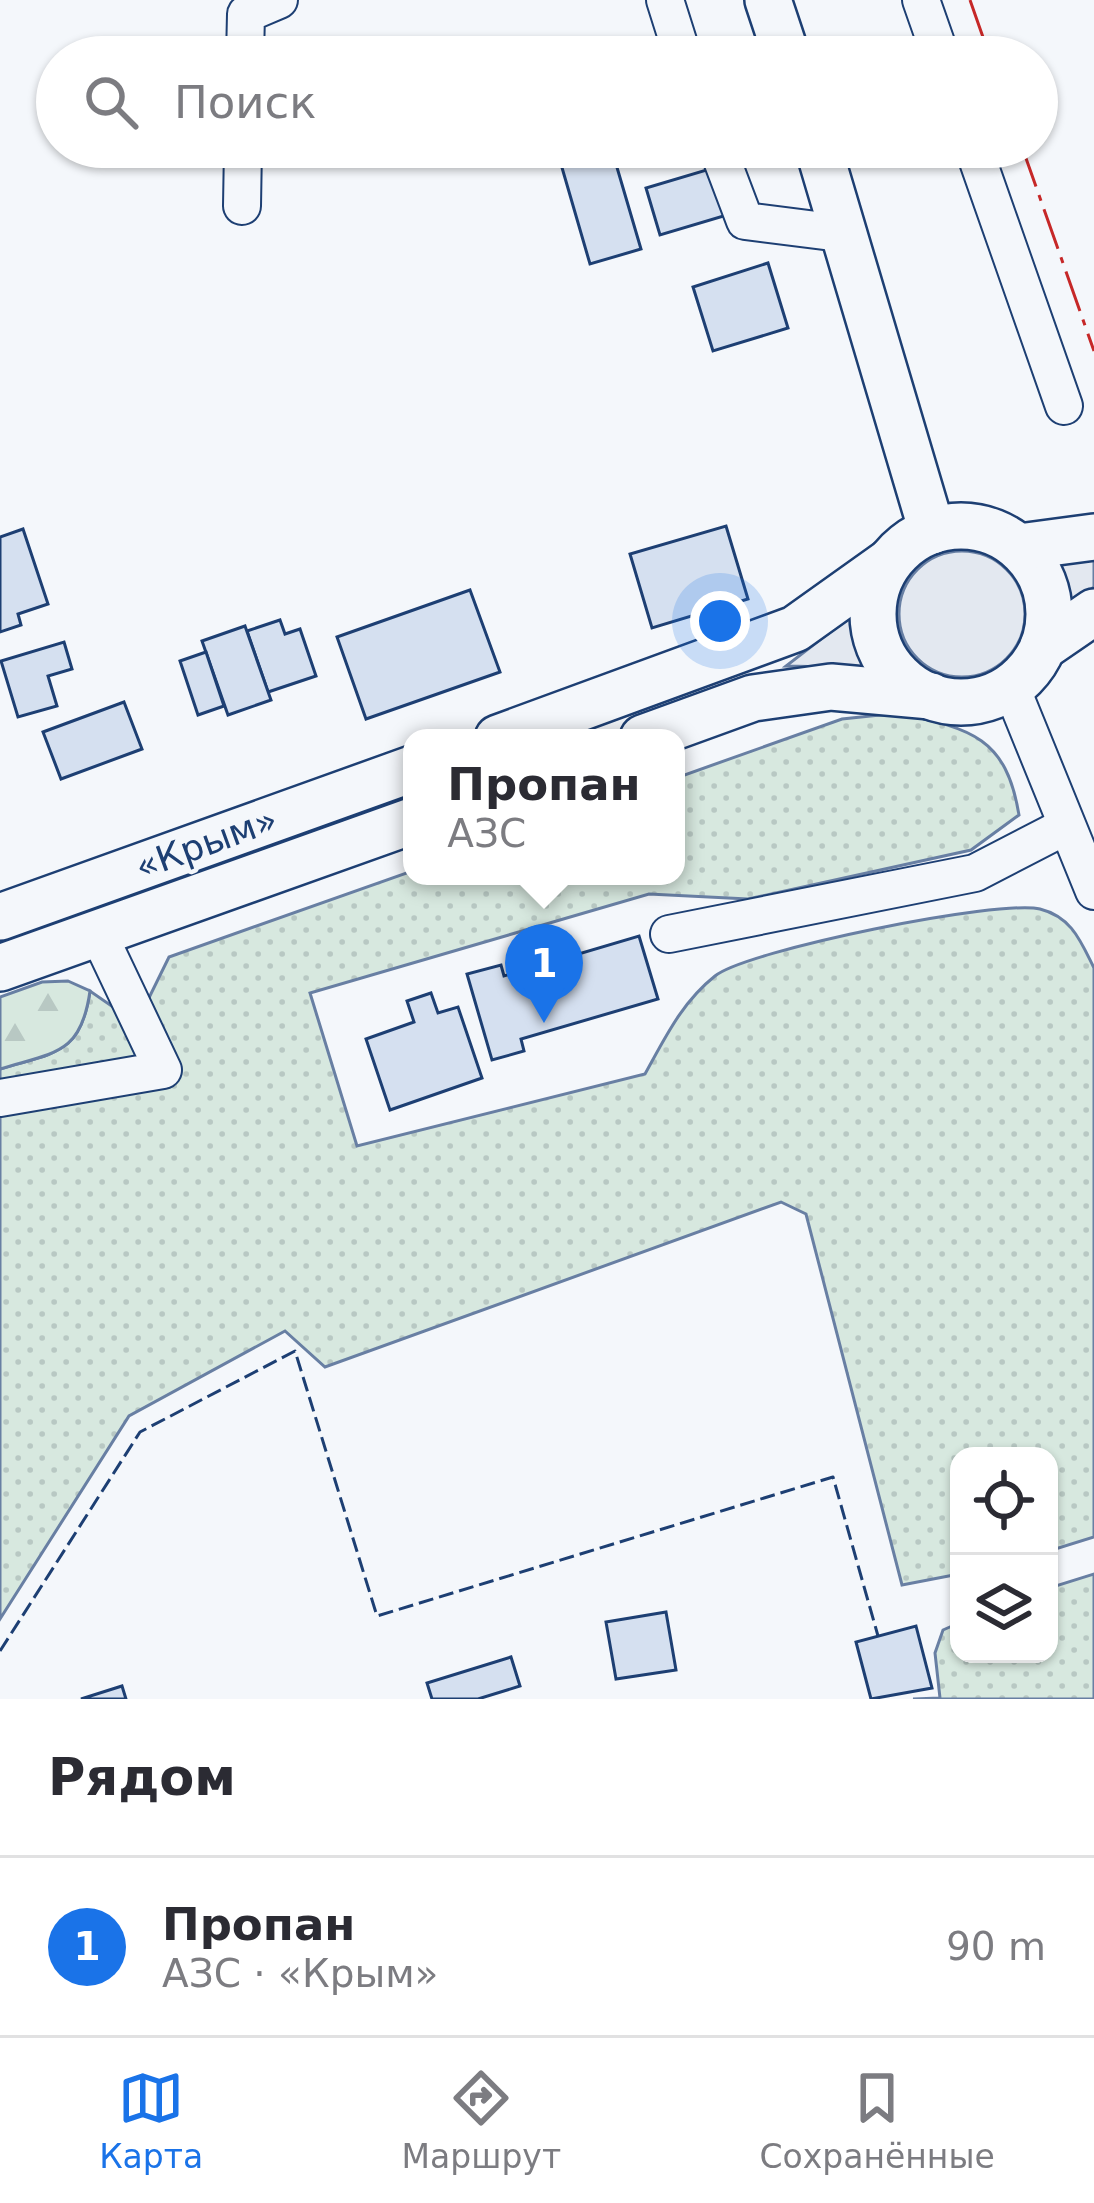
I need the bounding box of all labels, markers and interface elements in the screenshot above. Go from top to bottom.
search box [36,36,1058,168]
icon: search [78,69,144,135]
text: Поиск [174,76,317,129]
your location [690,591,750,651]
popup [403,729,685,885]
text: Пропан [447,758,641,811]
street label: «Крым» [129,798,283,888]
text: АЗС [447,811,526,856]
pin: 1 [505,924,583,1023]
map controls [950,1447,1058,1663]
button: locate [950,1447,1058,1555]
button: layers [950,1555,1058,1663]
text: Рядом [48,1748,236,1807]
text: Пропан [162,1898,355,1951]
text: 1 [73,1924,101,1969]
text: 90 m [946,1924,1046,1969]
text: АЗС · «Крым» [162,1951,439,1996]
tab: Карта [99,2065,203,2176]
tab: Маршрут [402,2065,561,2176]
tab: Сохранённые [759,2065,995,2176]

